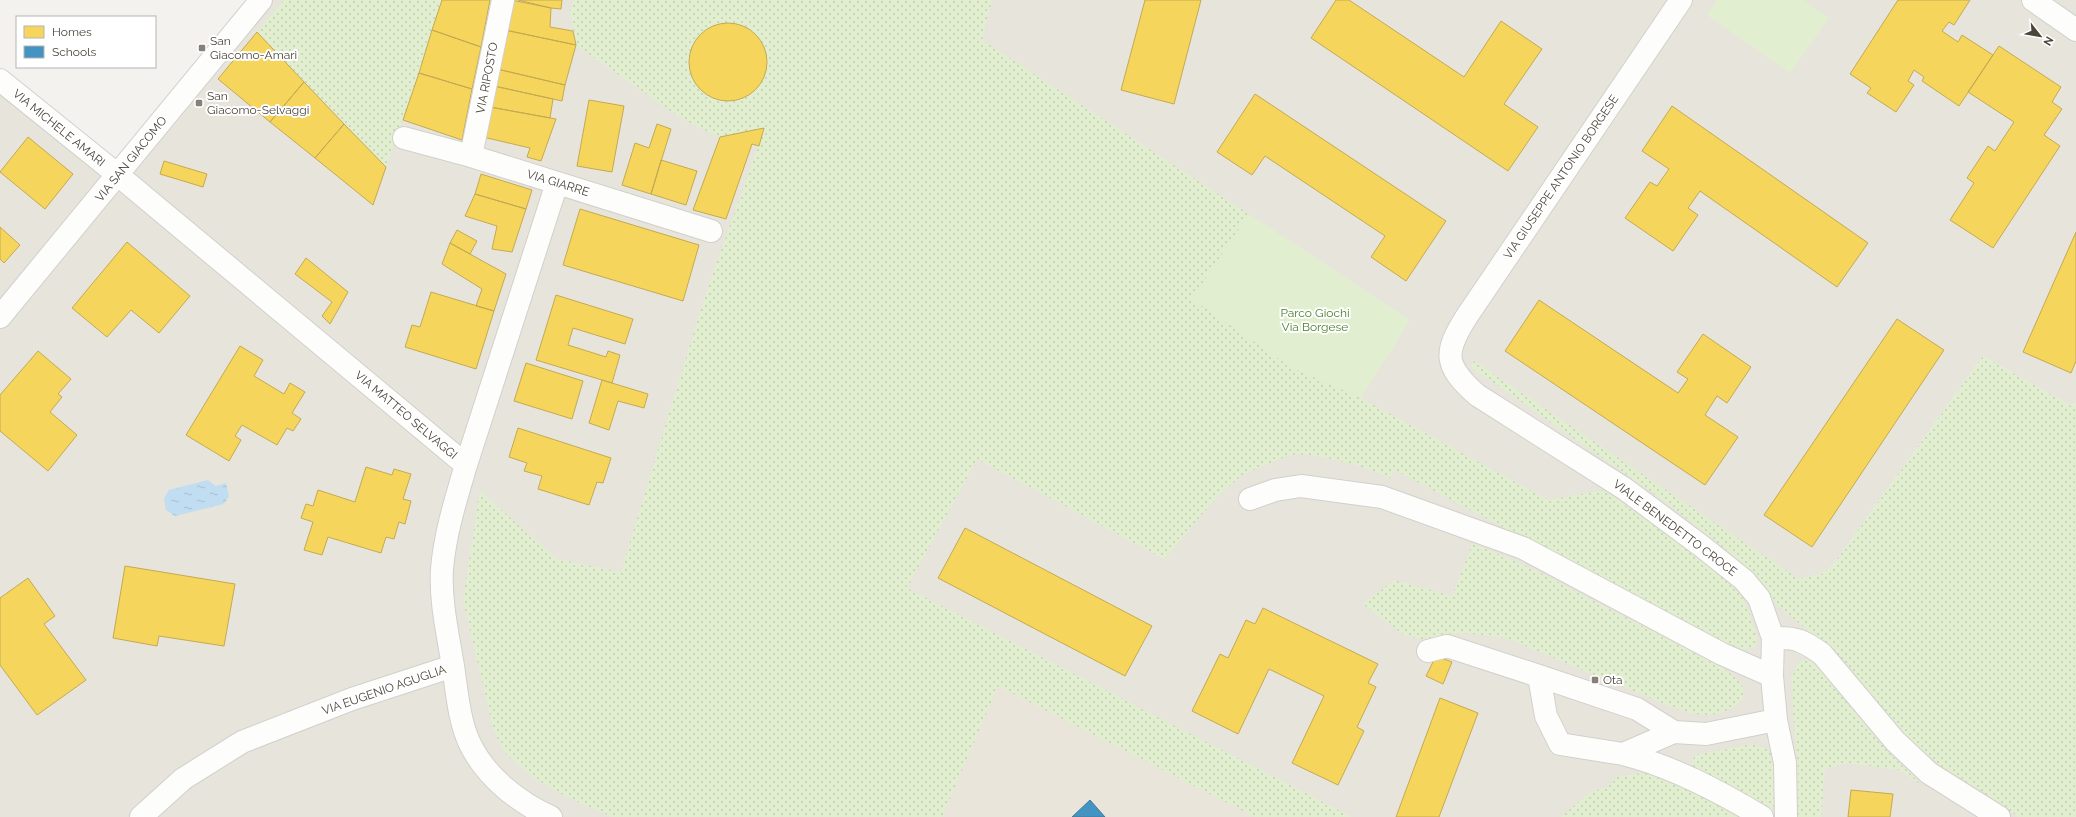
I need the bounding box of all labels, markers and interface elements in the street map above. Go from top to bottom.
legend [16,16,156,68]
north arrow [2020,16,2060,56]
text: Homes [52,25,92,39]
place label: San Giacomo-Amari [210,34,297,62]
text: N [2040,34,2056,48]
street label: VIA RIPOSTO [473,41,501,115]
marker: San Giacomo-Amari [197,43,207,53]
text: Schools [52,45,96,59]
street label: VIA MICHELE AMARI [10,87,108,169]
place label: San Giacomo-Selvaggi [207,89,309,117]
street label: VIA GIUSEPPE ANTONIO BORGESE [1501,92,1621,262]
marker: San Giacomo-Selvaggi [194,98,204,108]
street label: VIA SAN GIACOMO [92,114,170,204]
street label: VIA GIARRE [525,167,591,199]
park label: Parco Giochi Via Borgese [1280,306,1350,334]
street label: VIA MATTEO SELVAGGI [352,368,460,462]
street label: VIALE BENEDETTO CROCE [1610,477,1740,579]
street label: VIA EUGENIO AGUGLIA [320,662,448,718]
place label: Ota [1603,673,1623,687]
marker: Ota [1590,675,1600,685]

